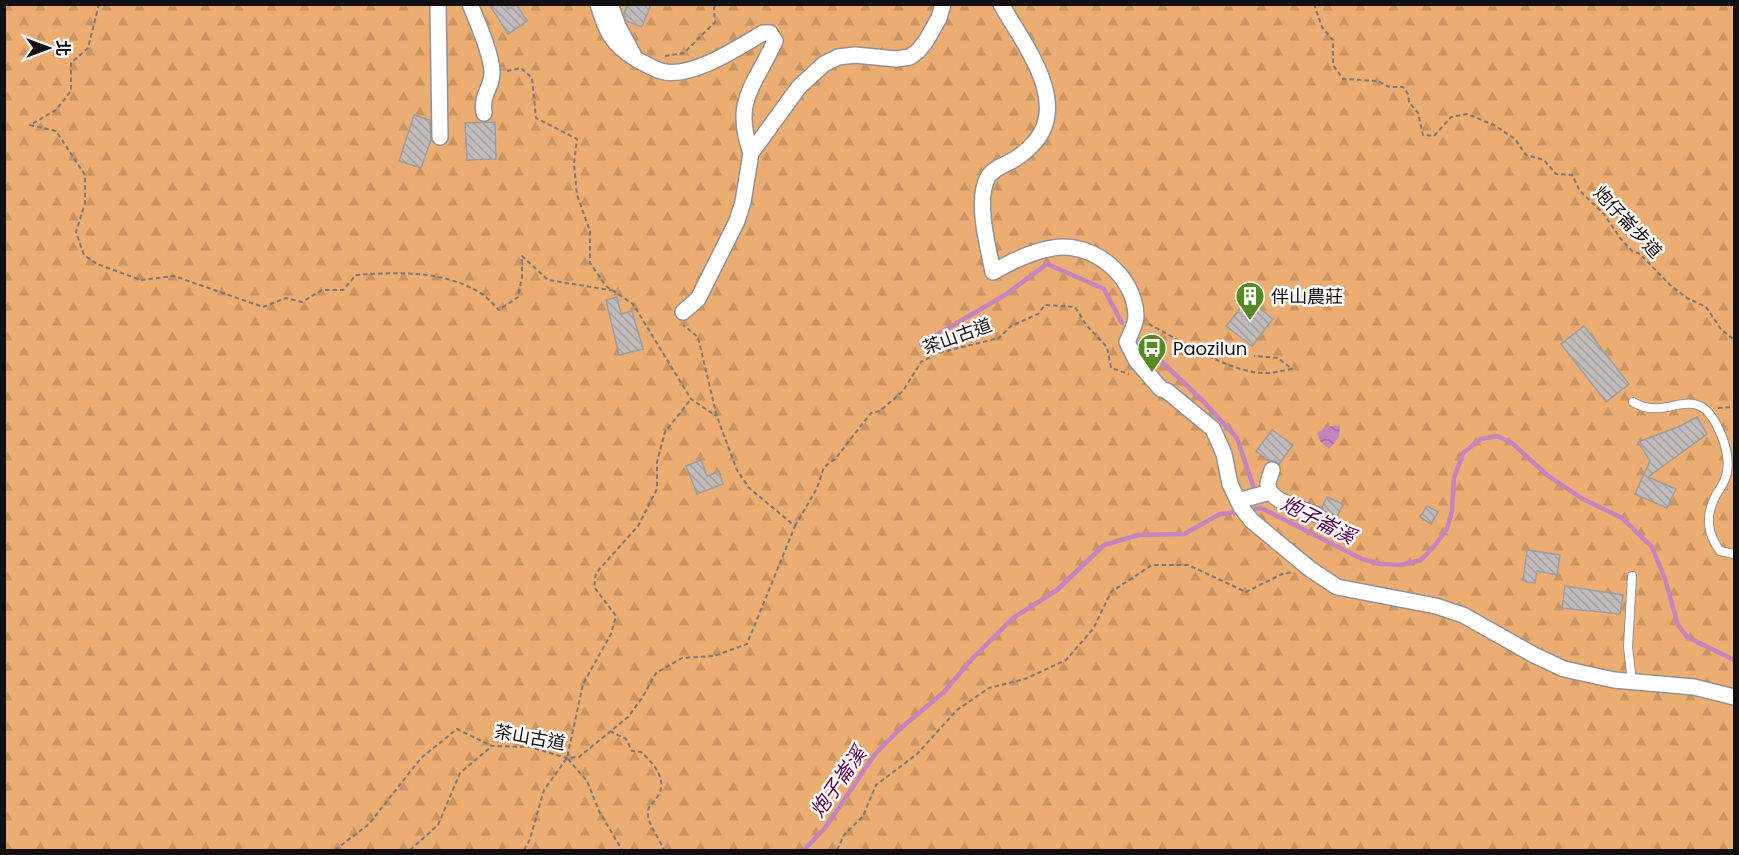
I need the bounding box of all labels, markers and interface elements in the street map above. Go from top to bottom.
north arrow [18,18,78,78]
text: 北 [51,40,74,56]
street label: 炮仔崙步道 [1588,181,1668,263]
building icon: 伴山農莊 [1234,280,1266,322]
place label: 伴山農莊 [1271,284,1343,309]
street label: 茶山古道 [919,312,995,360]
bus stop icon: Paozilun [1136,332,1168,374]
place label: Paozilun [1173,336,1247,361]
water label: 炮子崙溪 [1276,489,1363,552]
street label: 茶山古道 [492,718,568,756]
water label: 炮子崙溪 [804,739,874,823]

